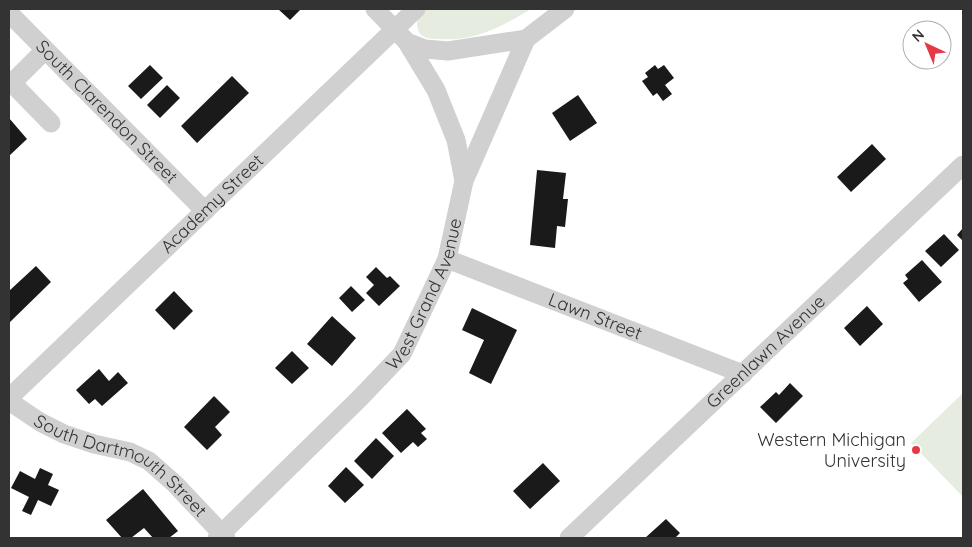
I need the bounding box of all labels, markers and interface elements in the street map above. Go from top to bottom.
north arrow [902,20,952,70]
text: N [908,26,928,46]
street label: South Clarendon Street [31,35,183,188]
street label: Academy Street [156,149,268,258]
street label: West Grand Avenue [381,216,467,375]
street label: Lawn Street [545,288,645,345]
street label: Greenlawn Avenue [701,290,830,413]
street label: South Dartmouth Street [30,409,212,522]
place label: Western Michigan University [757,428,906,472]
marker: Western Michigan University [910,444,922,456]

